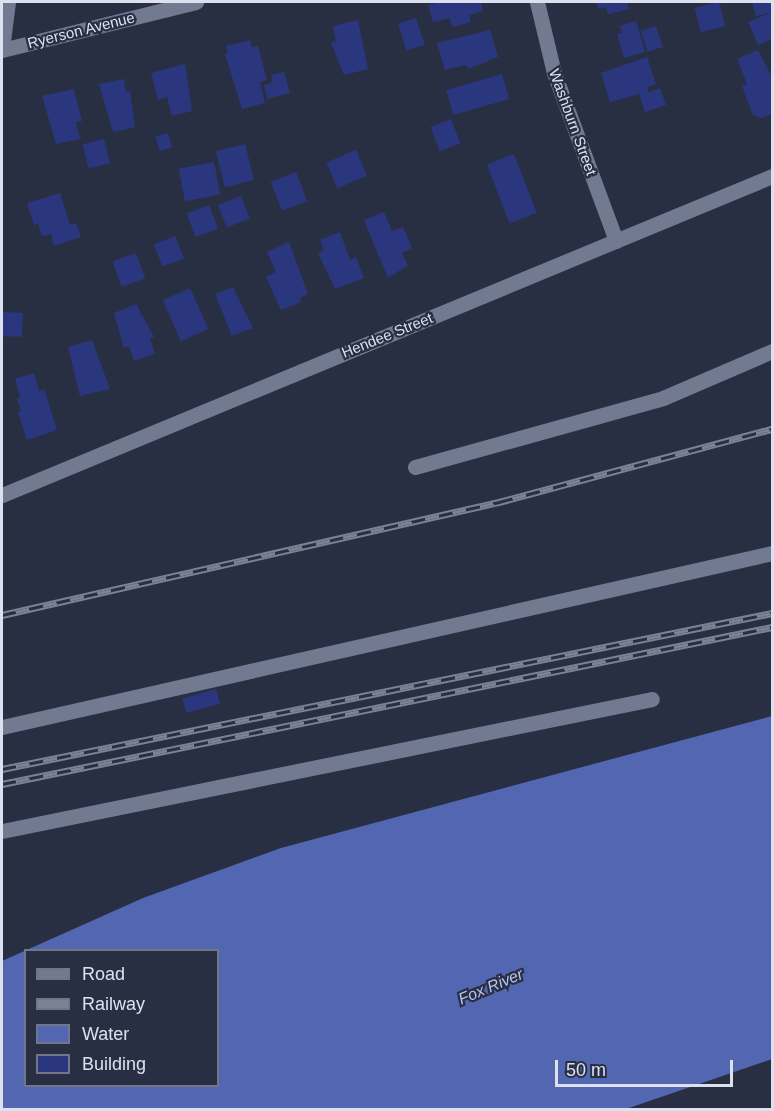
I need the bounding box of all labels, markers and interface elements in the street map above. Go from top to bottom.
street label: Ryerson Avenue [25,8,137,52]
street label: Washburn Street [545,66,601,178]
street label: Hendee Street [339,309,435,361]
legend [24,949,219,1087]
text: Road [82,964,125,984]
water label: Fox River [456,965,526,1009]
text: Railway [82,994,145,1014]
text: Water [82,1024,129,1044]
scale bar [558,1048,736,1086]
text: Building [82,1054,146,1074]
text: 50 m [566,1060,606,1080]

